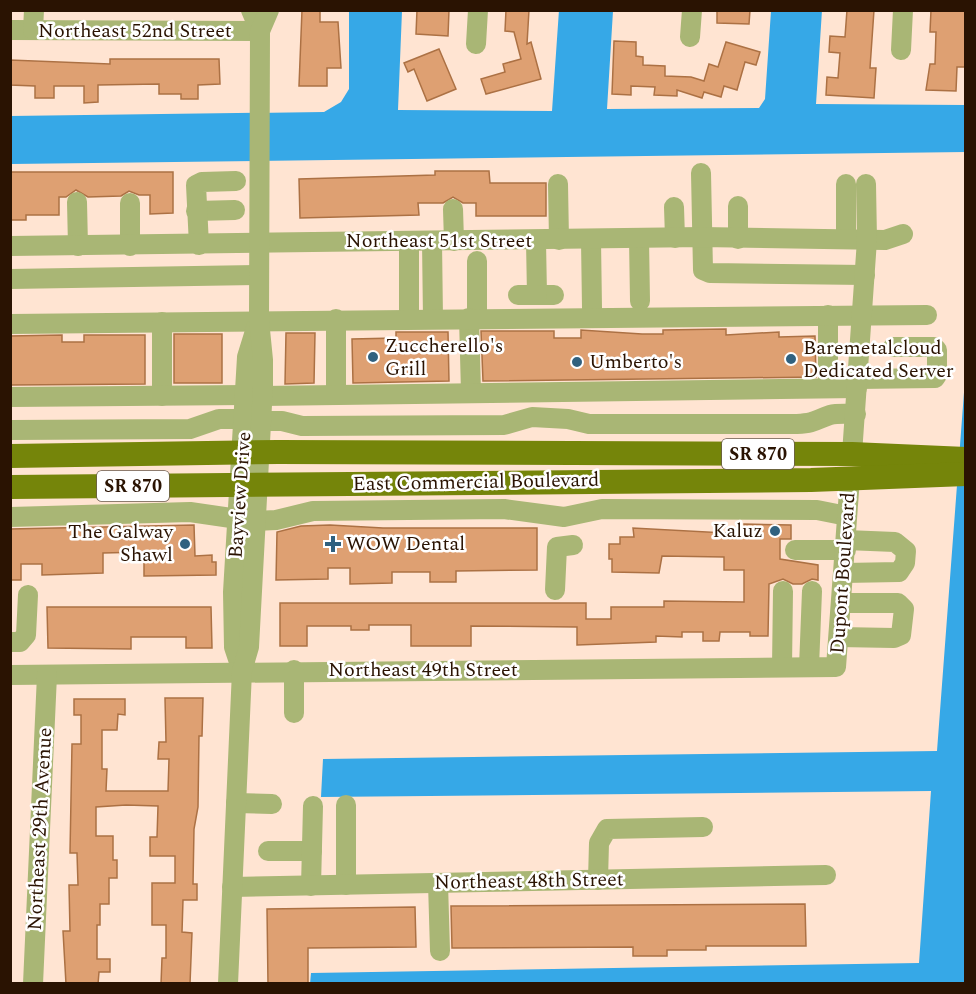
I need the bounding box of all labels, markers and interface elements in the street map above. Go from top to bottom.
street label: Northeast 52nd Street [38,16,232,46]
street label: Northeast 51st Street [346,226,532,256]
place label: Zuccherello's Grill [385,331,503,384]
place label: Baremetalcloud Dedicated Server [803,333,954,386]
place label: Umberto's [589,347,682,377]
marker: Zuccherello's Grill [366,350,380,364]
marker: Baremetalcloud Dedicated Server [784,352,798,366]
marker: Umberto's [570,355,584,369]
street label: Bayview Drive [221,431,259,559]
road number: SR 870 [722,439,794,469]
street label: East Commercial Boulevard [352,465,600,499]
road number: SR 870 [97,471,169,501]
street label: Dupont Boulevard [822,491,864,655]
place label: Kaluz [713,516,763,546]
place label: The Galway Shawl [68,517,174,570]
marker: Kaluz [768,524,782,538]
place label: WOW Dental [346,529,465,559]
marker: WOW Dental [324,535,342,553]
marker: The Galway Shawl [178,537,192,551]
street label: Northeast 49th Street [328,655,518,685]
street label: Northeast 29th Avenue [20,727,60,931]
street label: Northeast 48th Street [434,864,624,898]

